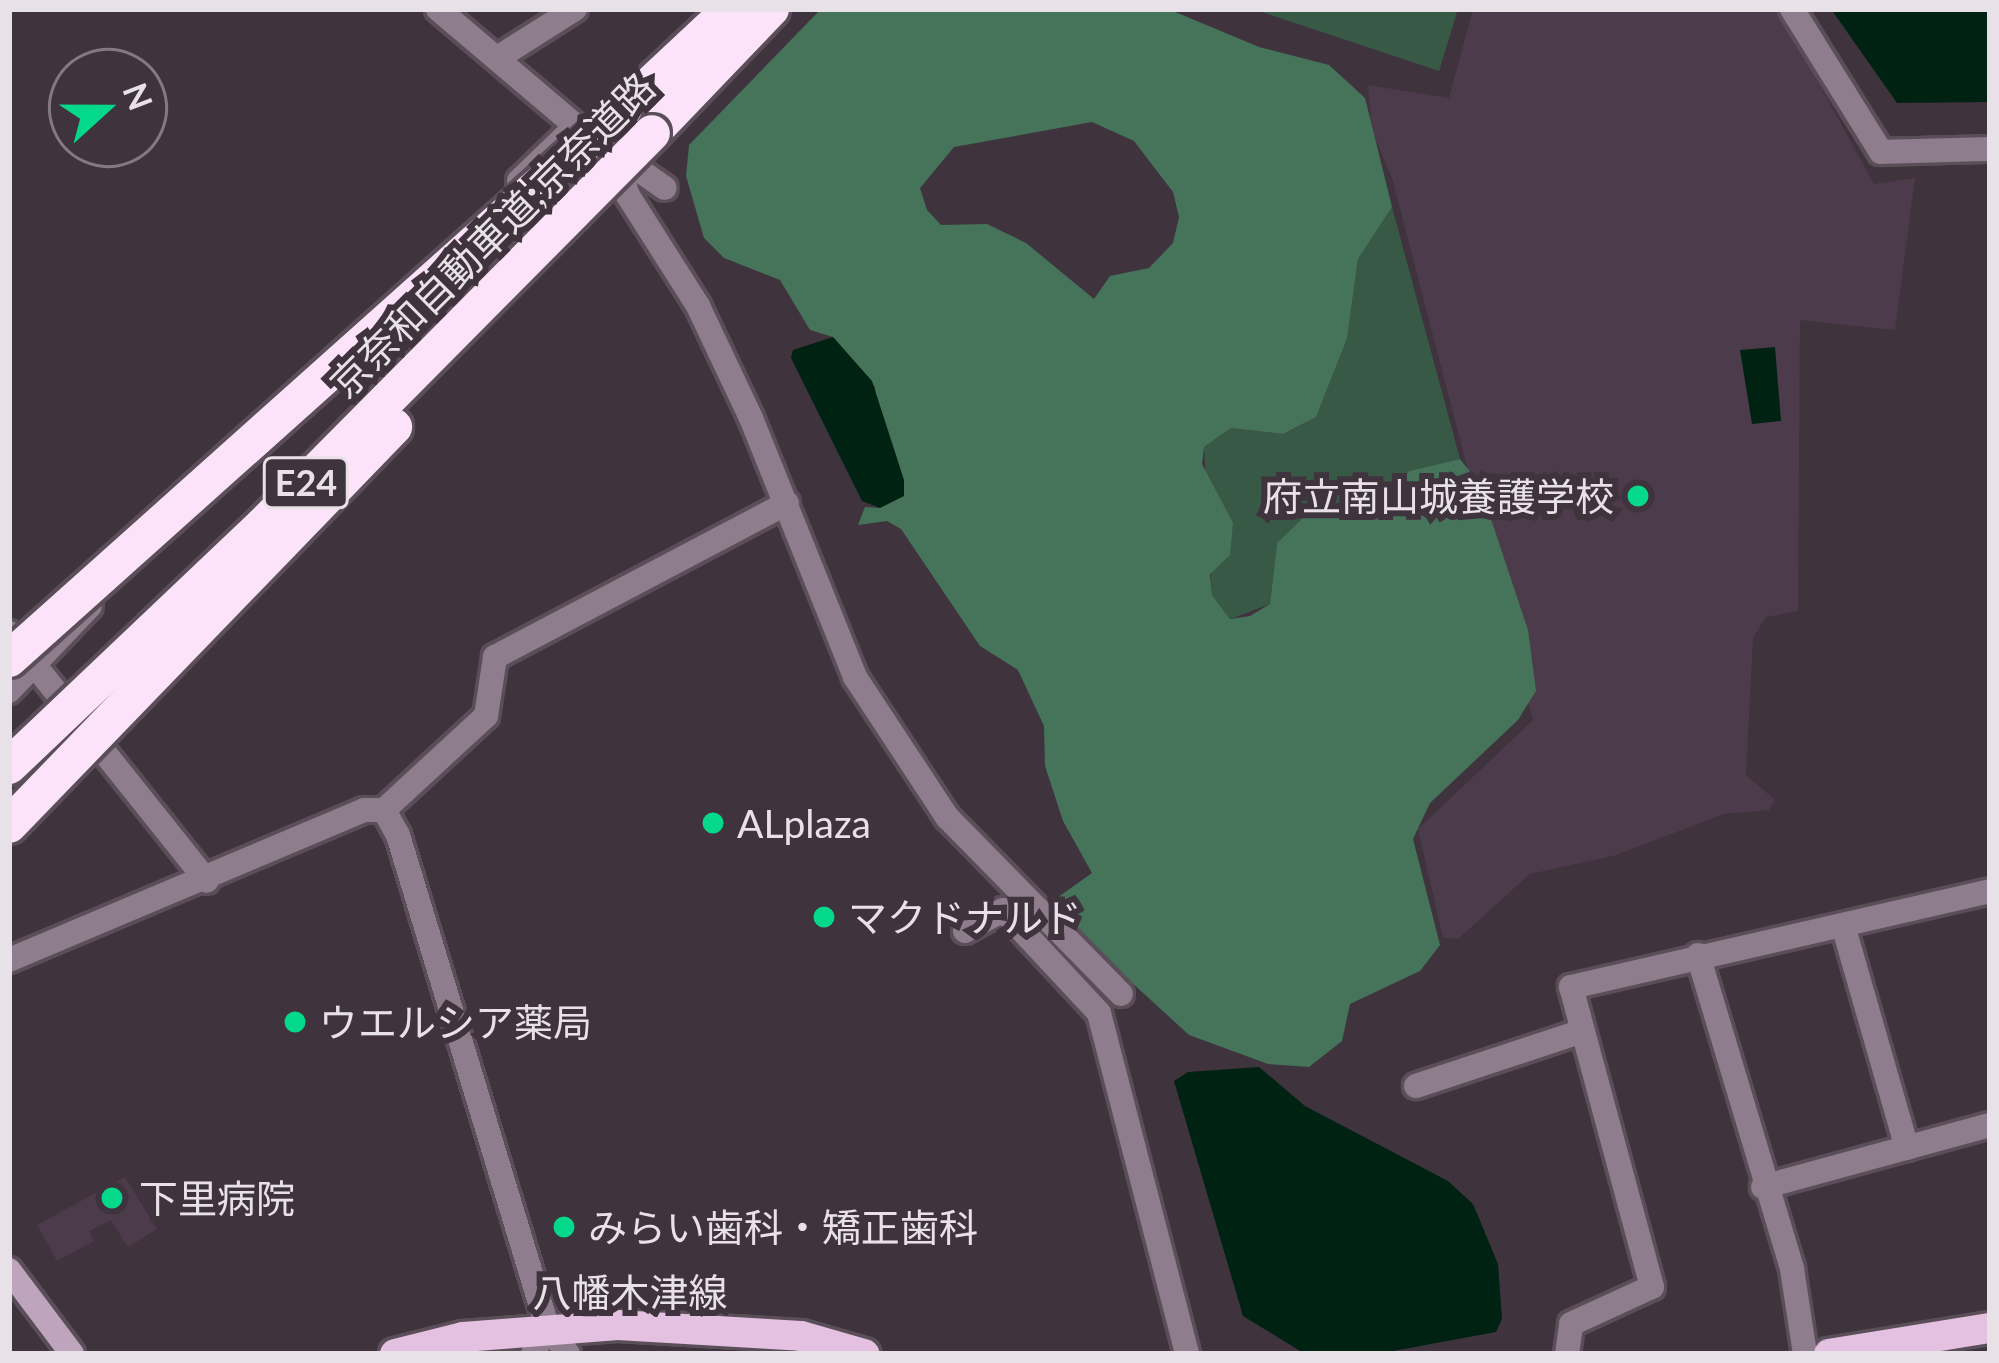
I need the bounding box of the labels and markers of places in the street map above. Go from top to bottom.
place label: 府立南山城養護学校 [1263,473,1614,519]
marker: 府立南山城養護学校 [1625,483,1651,509]
place label: ALplaza [737,800,871,846]
marker: ALplaza [700,810,726,836]
place label: マクドナルド [848,894,1082,940]
marker: マクドナルド [811,904,837,930]
place label: ウエルシア薬局 [319,999,592,1045]
marker: ウエルシア薬局 [282,1009,308,1035]
place label: 下里病院 [139,1175,295,1221]
marker: 下里病院 [96,1182,128,1214]
place label: みらい歯科・矯正歯科 [588,1204,978,1250]
marker: みらい歯科・矯正歯科 [551,1214,577,1240]

